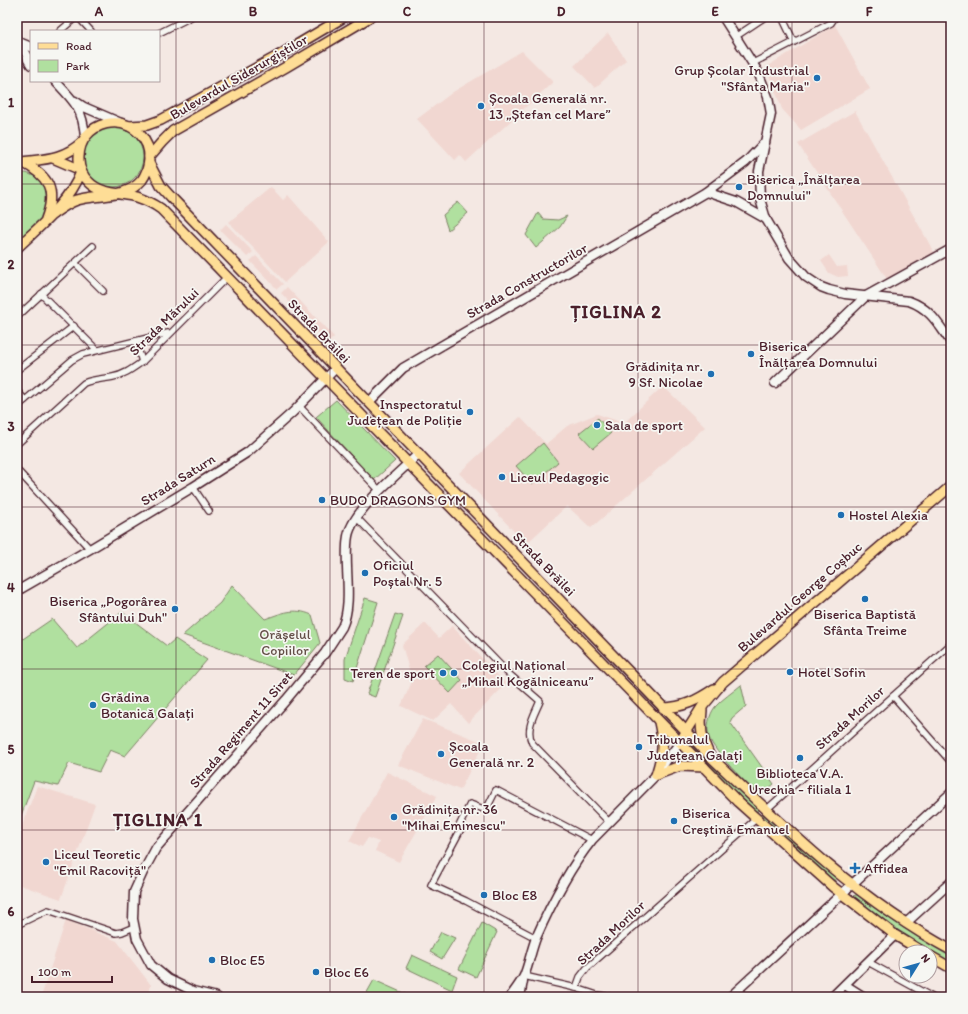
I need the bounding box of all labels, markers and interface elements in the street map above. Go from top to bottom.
text: A [94,4,104,19]
text: B [249,4,258,19]
text: C [403,4,412,19]
text: D [557,4,566,19]
text: E [711,4,719,19]
text: F [866,4,873,19]
legend [30,30,160,82]
street label: Bulevardul Siderurgiștilor [167,30,311,123]
text: Road [66,39,92,53]
text: Park [66,59,90,73]
place label: Grup Școlar Industrial "Sfânta Maria" [674,62,809,95]
marker: Grup Școlar Industrial "Sfânta Maria" [812,73,822,83]
place label: Școala Generală nr. 13 „Ștefan cel Mare” [489,90,611,123]
text: 1 [8,95,14,110]
marker: Școala Generală nr. 13 „Ștefan cel Mare” [476,101,486,111]
place label: Biserica „Înălțarea Domnului" [747,171,861,204]
marker: Biserica „Înălțarea Domnului" [734,182,744,192]
street label: Strada Constructorilor [464,239,591,323]
text: 2 [8,257,15,272]
street label: Strada Mărului [126,285,202,359]
street label: Strada Brăilei [284,295,354,367]
district label: ȚIGLINA 2 [569,301,662,323]
place label: Biserica Înălțarea Domnului [759,338,877,371]
marker: Biserica Înălțarea Domnului [746,349,756,359]
place label: Grădinița nr. 9 Sf. Nicolae [626,358,703,391]
marker: Grădinița nr. 9 Sf. Nicolae [706,369,716,379]
place label: Inspectoratul Județean de Poliție [348,396,462,429]
marker: Inspectoratul Județean de Poliție [465,407,475,417]
place label: Sala de sport [605,417,683,434]
text: 3 [7,419,15,434]
marker: Sala de sport [592,420,602,430]
street label: Strada Saturn [138,450,218,510]
place label: Liceul Pedagogic [510,469,610,486]
marker: Liceul Pedagogic [497,472,507,482]
place label: BUDO DRAGONS GYM [330,492,466,509]
marker: BUDO DRAGONS GYM [317,495,327,505]
place label: Hostel Alexia [849,507,928,524]
marker: Hostel Alexia [836,510,846,520]
street label: Strada Brăilei [509,528,579,600]
street label: Bulevardul George Coșbuc [734,538,866,656]
place label: Oficiul Poștal Nr. 5 [373,557,442,590]
marker: Oficiul Poștal Nr. 5 [360,568,370,578]
text: 4 [7,580,15,595]
place label: Biserica „Pogorârea Sfântului Duh" [49,593,167,626]
marker: Biserica Baptistă Sfânta Treime [860,594,870,604]
marker: Biserica „Pogorârea Sfântului Duh" [170,604,180,614]
place label: Biserica Baptistă Sfânta Treime [814,606,917,639]
park label: Orășelul Copiilor [259,626,311,659]
place label: Colegiul Național „Mihail Kogălniceanu” [462,657,594,690]
place label: Hotel Sofin [798,664,866,681]
place label: Teren de sport [350,665,435,682]
marker: Hotel Sofin [785,667,795,677]
street label: Strada Regiment 11 Siret [186,668,296,792]
marker: Teren de sport [438,668,448,678]
marker: Colegiul Național „Mihail Kogălniceanu” [449,668,459,678]
street label: Strada Morilor [812,682,888,754]
place label: Grădina Botanică Galați [101,689,194,722]
marker: Grădina Botanică Galați [88,700,98,710]
place label: Tribunalul Județean Galați [647,731,742,764]
place label: Școala Generală nr. 2 [449,738,535,771]
text: 5 [8,742,15,757]
marker: Tribunalul Județean Galați [634,742,644,752]
marker: Școala Generală nr. 2 [436,749,446,759]
marker: Biblioteca V.A. Urechia - filiala 1 [795,753,805,763]
place label: Biblioteca V.A. Urechia - filiala 1 [749,765,852,798]
place label: Grădinița nr. 36 "Mihai Eminescu" [402,801,505,834]
place label: Biserica Creștină Emanuel [682,805,789,838]
district label: ȚIGLINA 1 [112,809,203,831]
marker: Grădinița nr. 36 "Mihai Eminescu" [389,812,399,822]
marker: Biserica Creștină Emanuel [669,816,679,826]
place label: Liceul Teoretic "Emil Racoviță" [54,846,146,879]
marker: Liceul Teoretic "Emil Racoviță" [41,857,51,867]
place label: Affidea [864,860,908,877]
marker: Affidea [849,862,861,874]
place label: Bloc E8 [492,887,537,904]
marker: Bloc E8 [479,890,489,900]
street label: Strada Morilor [573,897,649,969]
text: 6 [8,904,15,919]
north arrow [898,944,938,984]
text: N [918,951,933,965]
place label: Bloc E5 [220,952,265,969]
marker: Bloc E5 [207,955,217,965]
scale bar [32,958,112,984]
place label: Bloc E6 [324,964,369,981]
text: 100 m [38,965,71,979]
marker: Bloc E6 [311,967,321,977]

